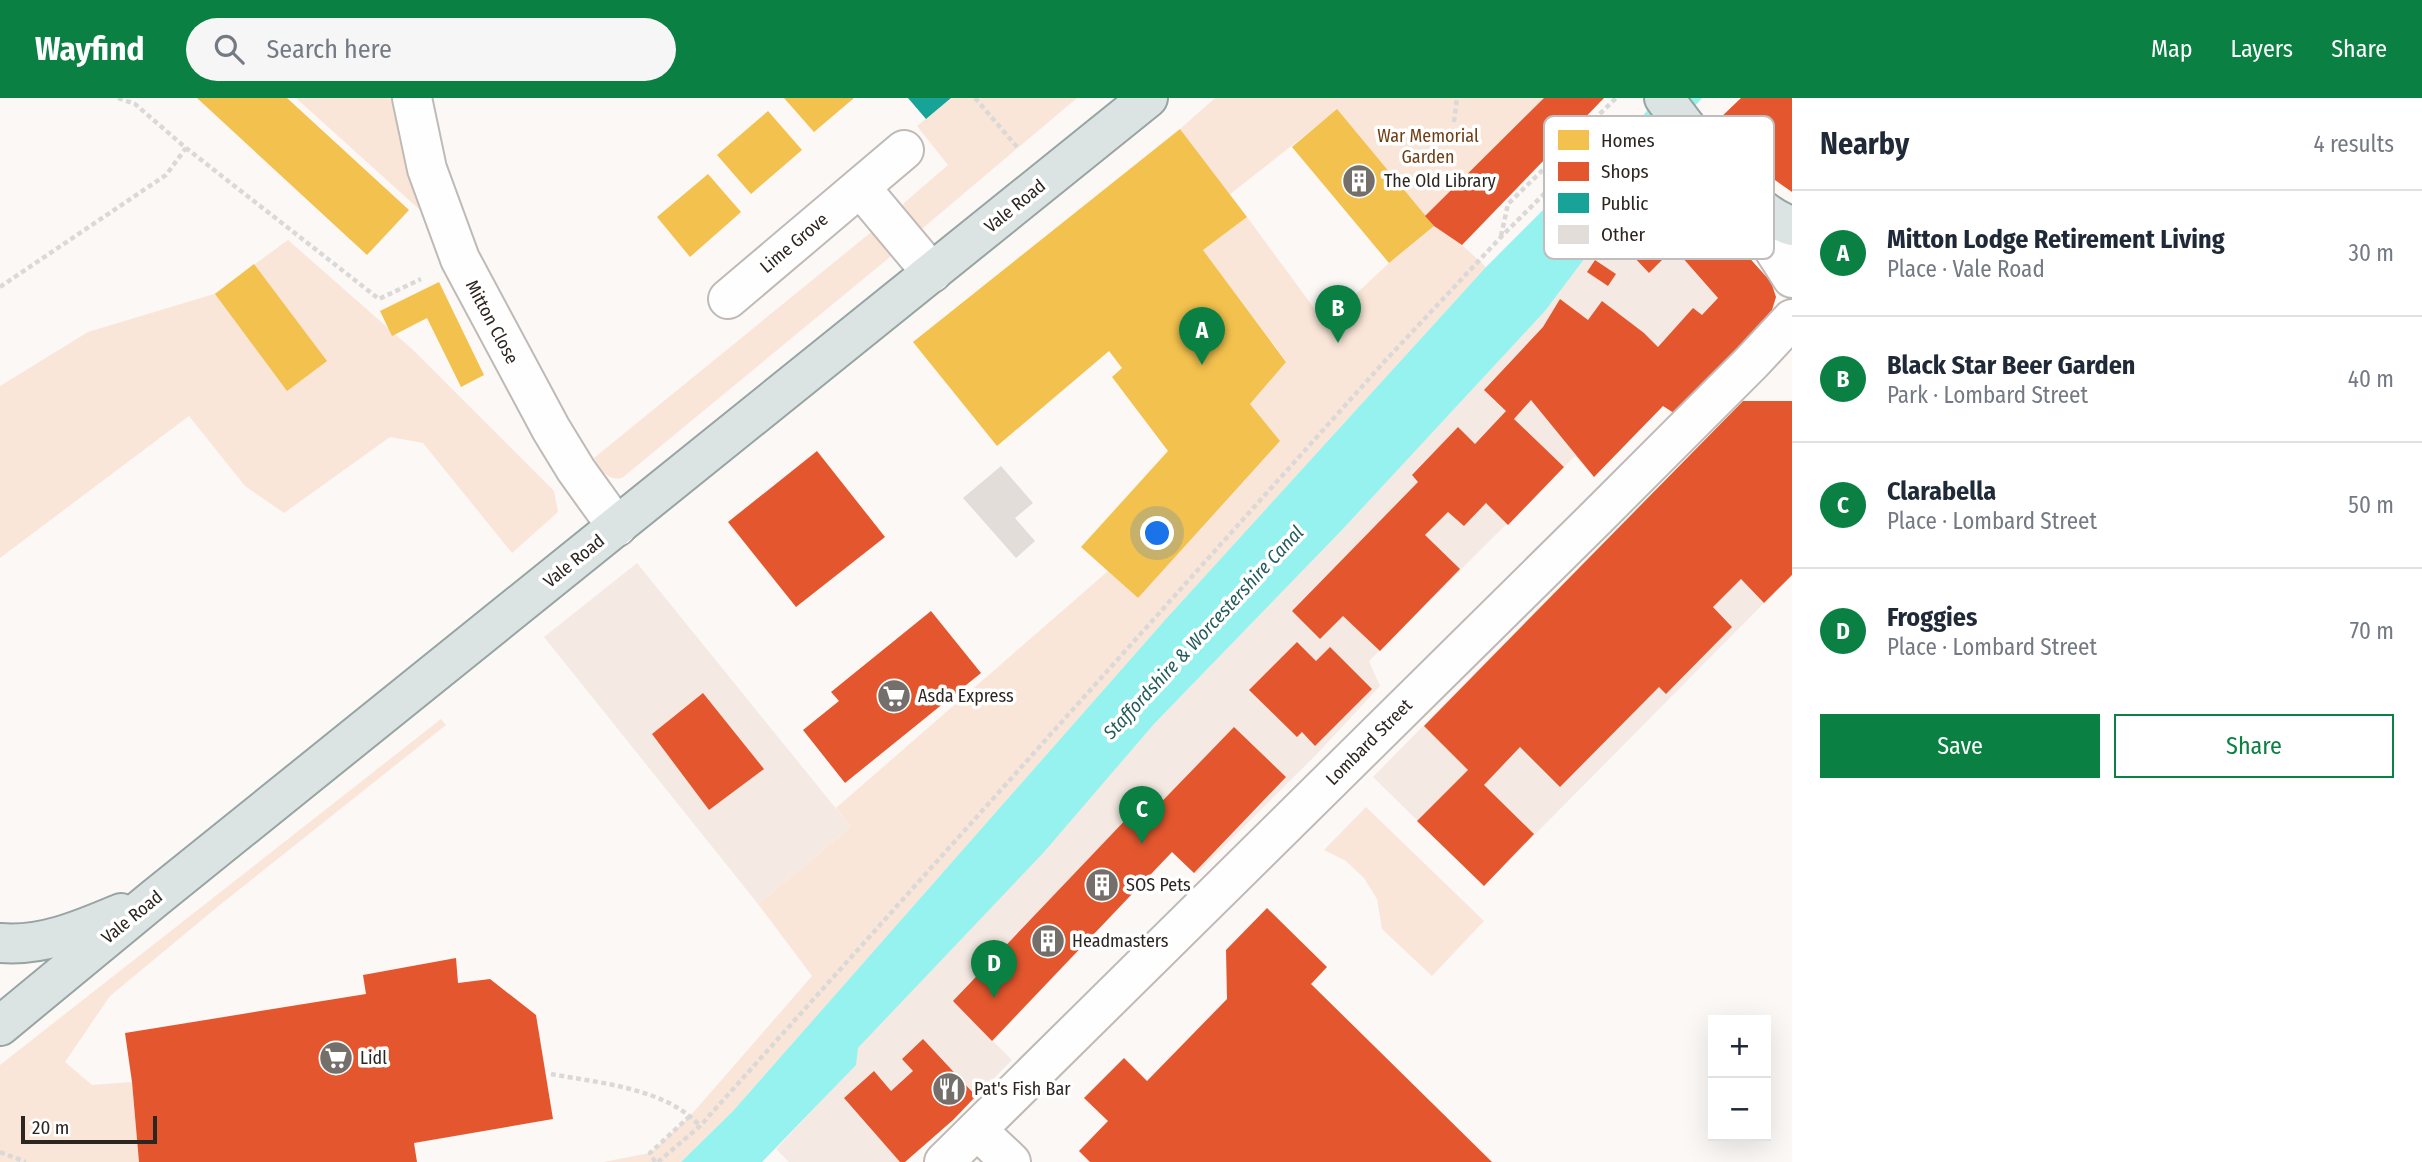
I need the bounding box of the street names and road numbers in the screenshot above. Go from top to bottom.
street label: Vale Road [980,175,1050,237]
street label: Lime Grove [756,208,832,278]
street label: Mitton Close [461,276,523,368]
street label: Vale Road [539,530,609,592]
street label: Lombard Street [1321,694,1417,790]
street label: Vale Road [97,886,167,948]

